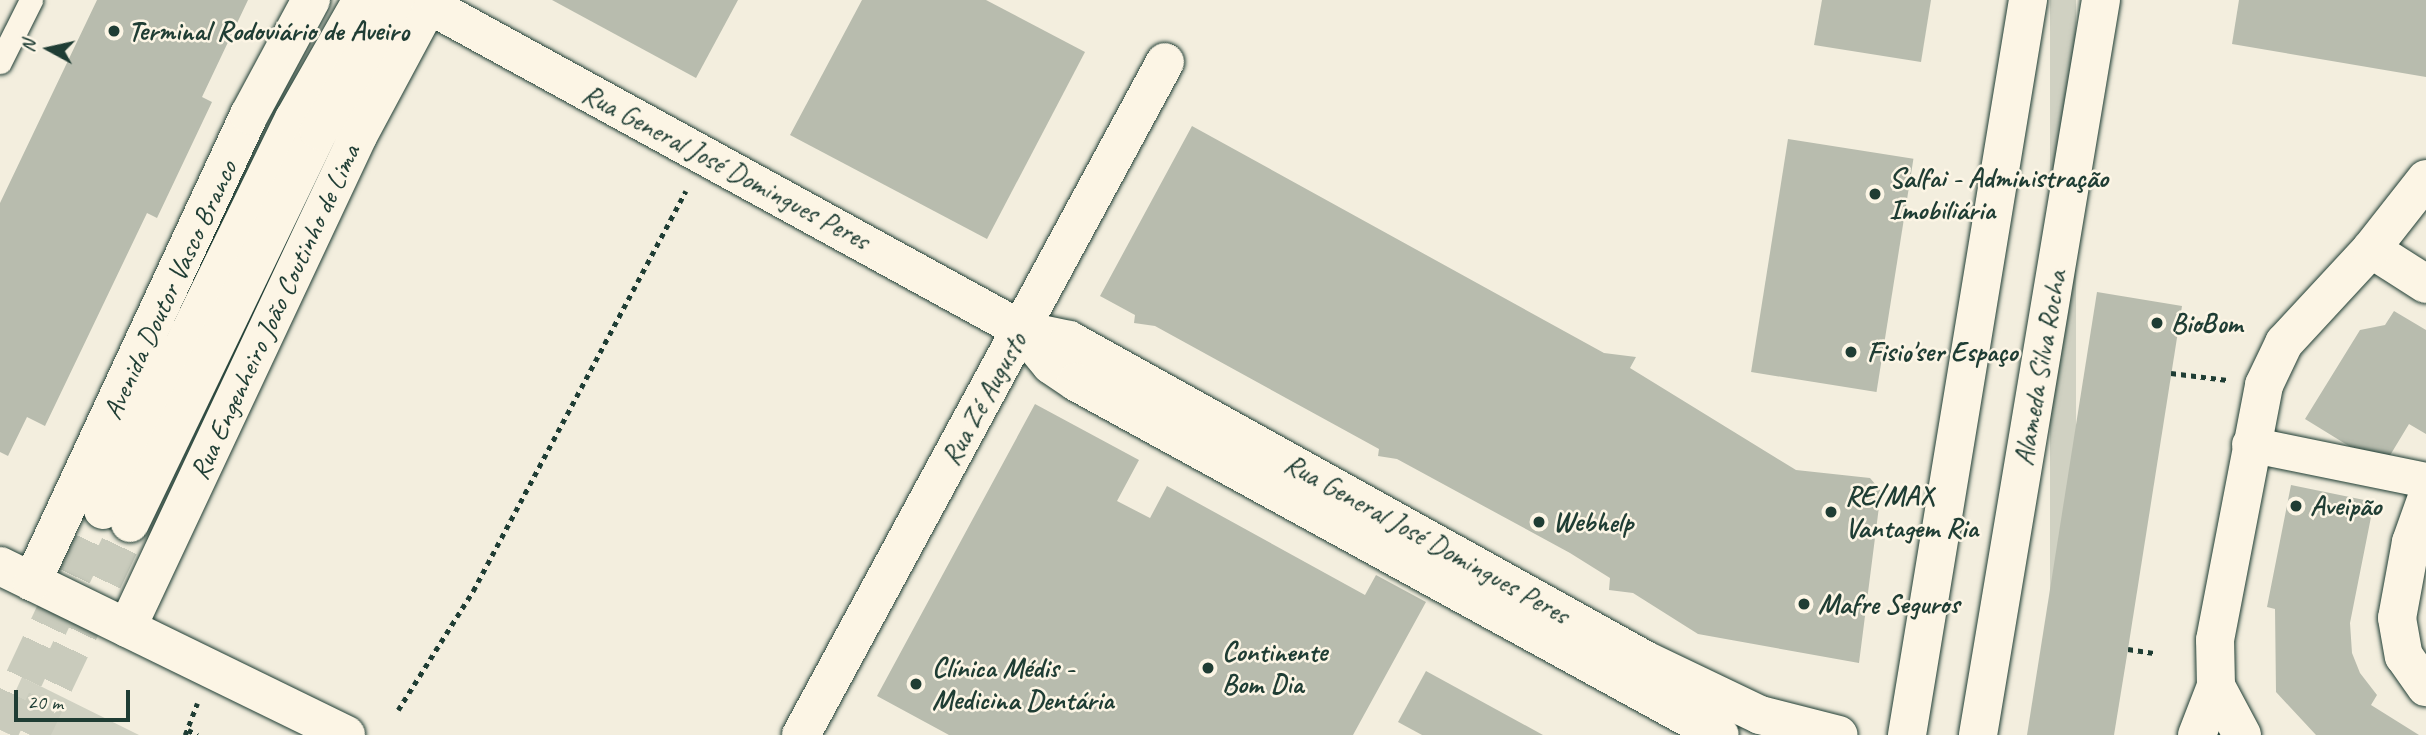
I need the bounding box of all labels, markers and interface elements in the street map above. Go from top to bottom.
north arrow [14,14,84,84]
place label: Terminal Rodoviário de Aveiro [128,14,409,48]
marker: Terminal Rodoviário de Aveiro [106,23,122,39]
text: N [16,39,41,54]
street label: Rua General José Domingues Peres [577,77,875,257]
street label: Rua Engenheiro João Coutinho de Lima [183,140,367,484]
street label: Avenida Doutor Vasco Branco [95,155,245,425]
place label: Salfai - Administração Imobiliária [1889,161,2108,227]
marker: Salfai - Administração Imobiliária [1867,186,1883,202]
street label: Alameda Silva Rocha [2006,268,2074,468]
place label: BioBom [2171,306,2242,340]
marker: BioBom [2149,315,2165,331]
street label: Rua Zé Augusto [934,327,1034,471]
place label: Fisio'ser Espaço [1867,335,2018,369]
marker: Fisio'ser Espaço [1841,342,1861,362]
street label: Rua General José Domingues Peres [1279,447,1575,631]
place label: RE/MAX Vantagem Ria [1845,479,1978,545]
place label: Aveipão [2310,489,2381,523]
marker: Aveipão [2288,498,2304,514]
marker: RE/MAX Vantagem Ria [1823,504,1839,520]
place label: Webhelp [1553,505,1633,539]
marker: Webhelp [1531,514,1547,530]
place label: Mafre Seguros [1818,587,1959,621]
marker: Mafre Seguros [1796,596,1812,612]
place label: Continente Bom Dia [1222,635,1327,701]
place label: Clínica Médis - Medicina Dentária [932,651,1114,717]
marker: Continente Bom Dia [1200,660,1216,676]
marker: Clínica Médis - Medicina Dentária [906,674,926,694]
scale bar [18,676,133,720]
text: 20 m [27,689,63,715]

